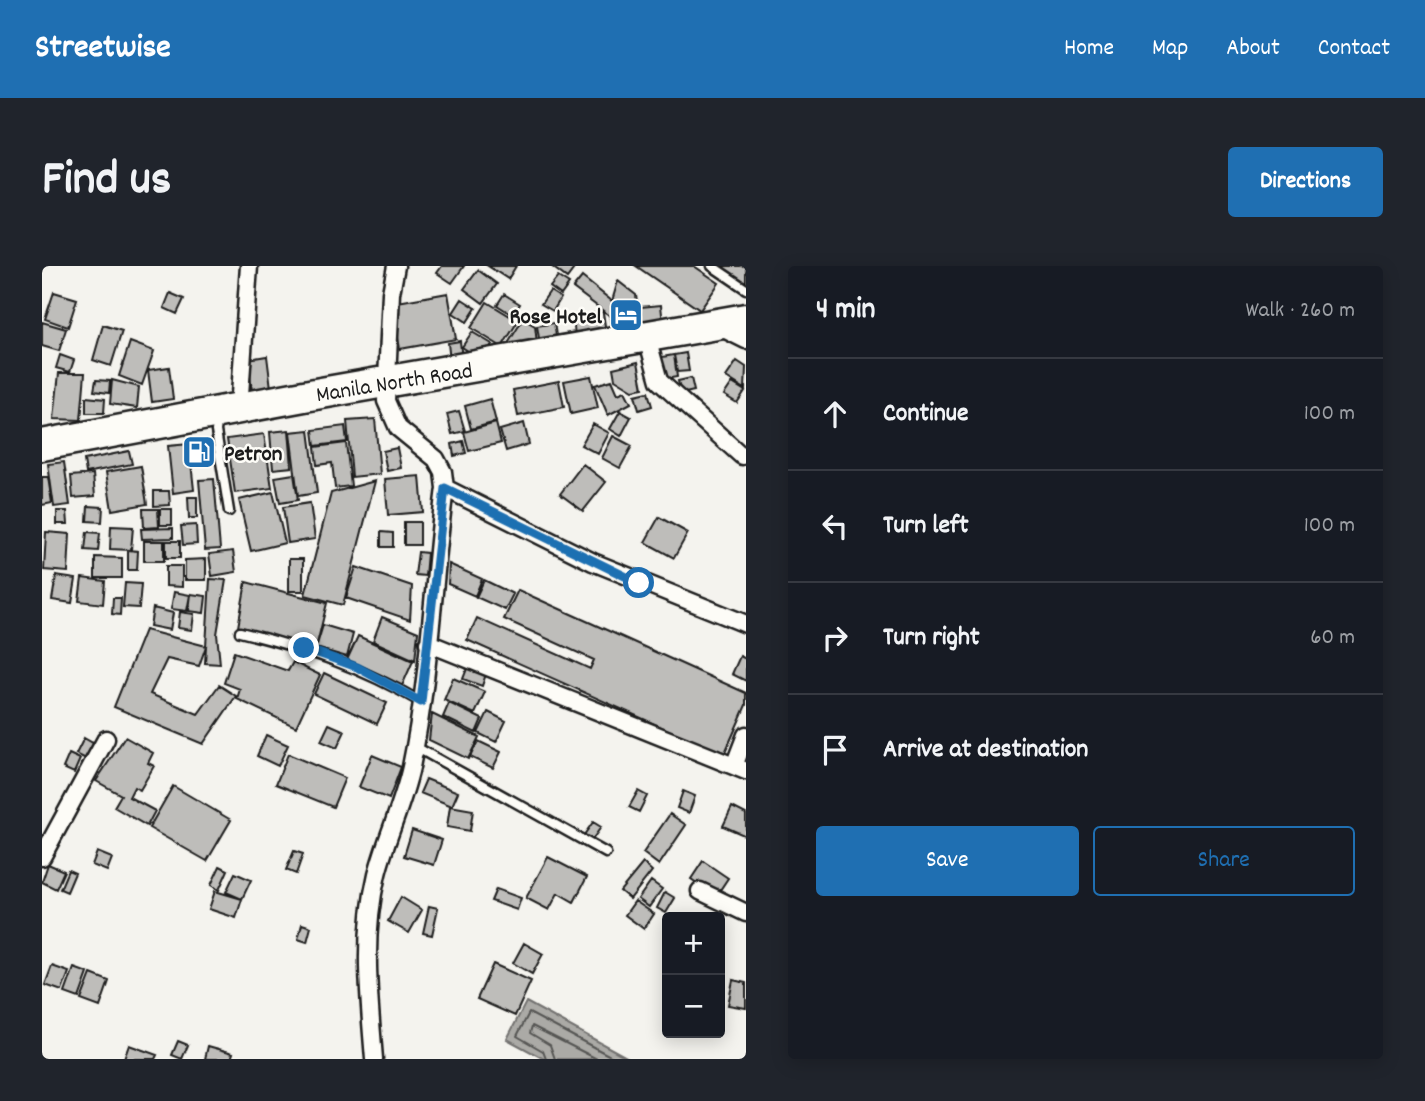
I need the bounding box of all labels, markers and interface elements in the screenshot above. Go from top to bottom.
text: Streetwise [35,26,171,73]
text: Home [1064,32,1114,66]
text: Map [1152,32,1188,66]
text: About [1226,32,1280,66]
text: Contact [1318,32,1390,66]
text: Find us [42,147,171,217]
button: Directions [1228,147,1383,217]
text: 4 min [816,290,875,333]
text: Walk · 260 m [1245,295,1355,328]
hotel icon: Rose Hotel [607,296,645,334]
place label: Rose Hotel [509,302,603,335]
street label: Manila North Road [314,356,475,413]
icon: ahead [816,395,854,433]
text: Continue [883,396,968,433]
text: 100 m [1304,398,1355,431]
fuel station icon: Petron [180,433,218,471]
place label: Petron [224,439,283,472]
icon: left [816,507,854,545]
text: Turn left [883,508,969,545]
text: 100 m [1304,510,1355,543]
route start [623,567,654,598]
icon: right [816,619,854,657]
text: Turn right [883,620,980,657]
text: 60 m [1310,622,1355,655]
route end [288,632,319,663]
icon: arrive [816,731,854,769]
text: Arrive at destination [883,732,1088,769]
button: Save [816,826,1079,896]
button: Share [1093,826,1355,896]
map controls [662,912,725,1038]
button: + [662,912,725,975]
button: − [662,975,725,1038]

